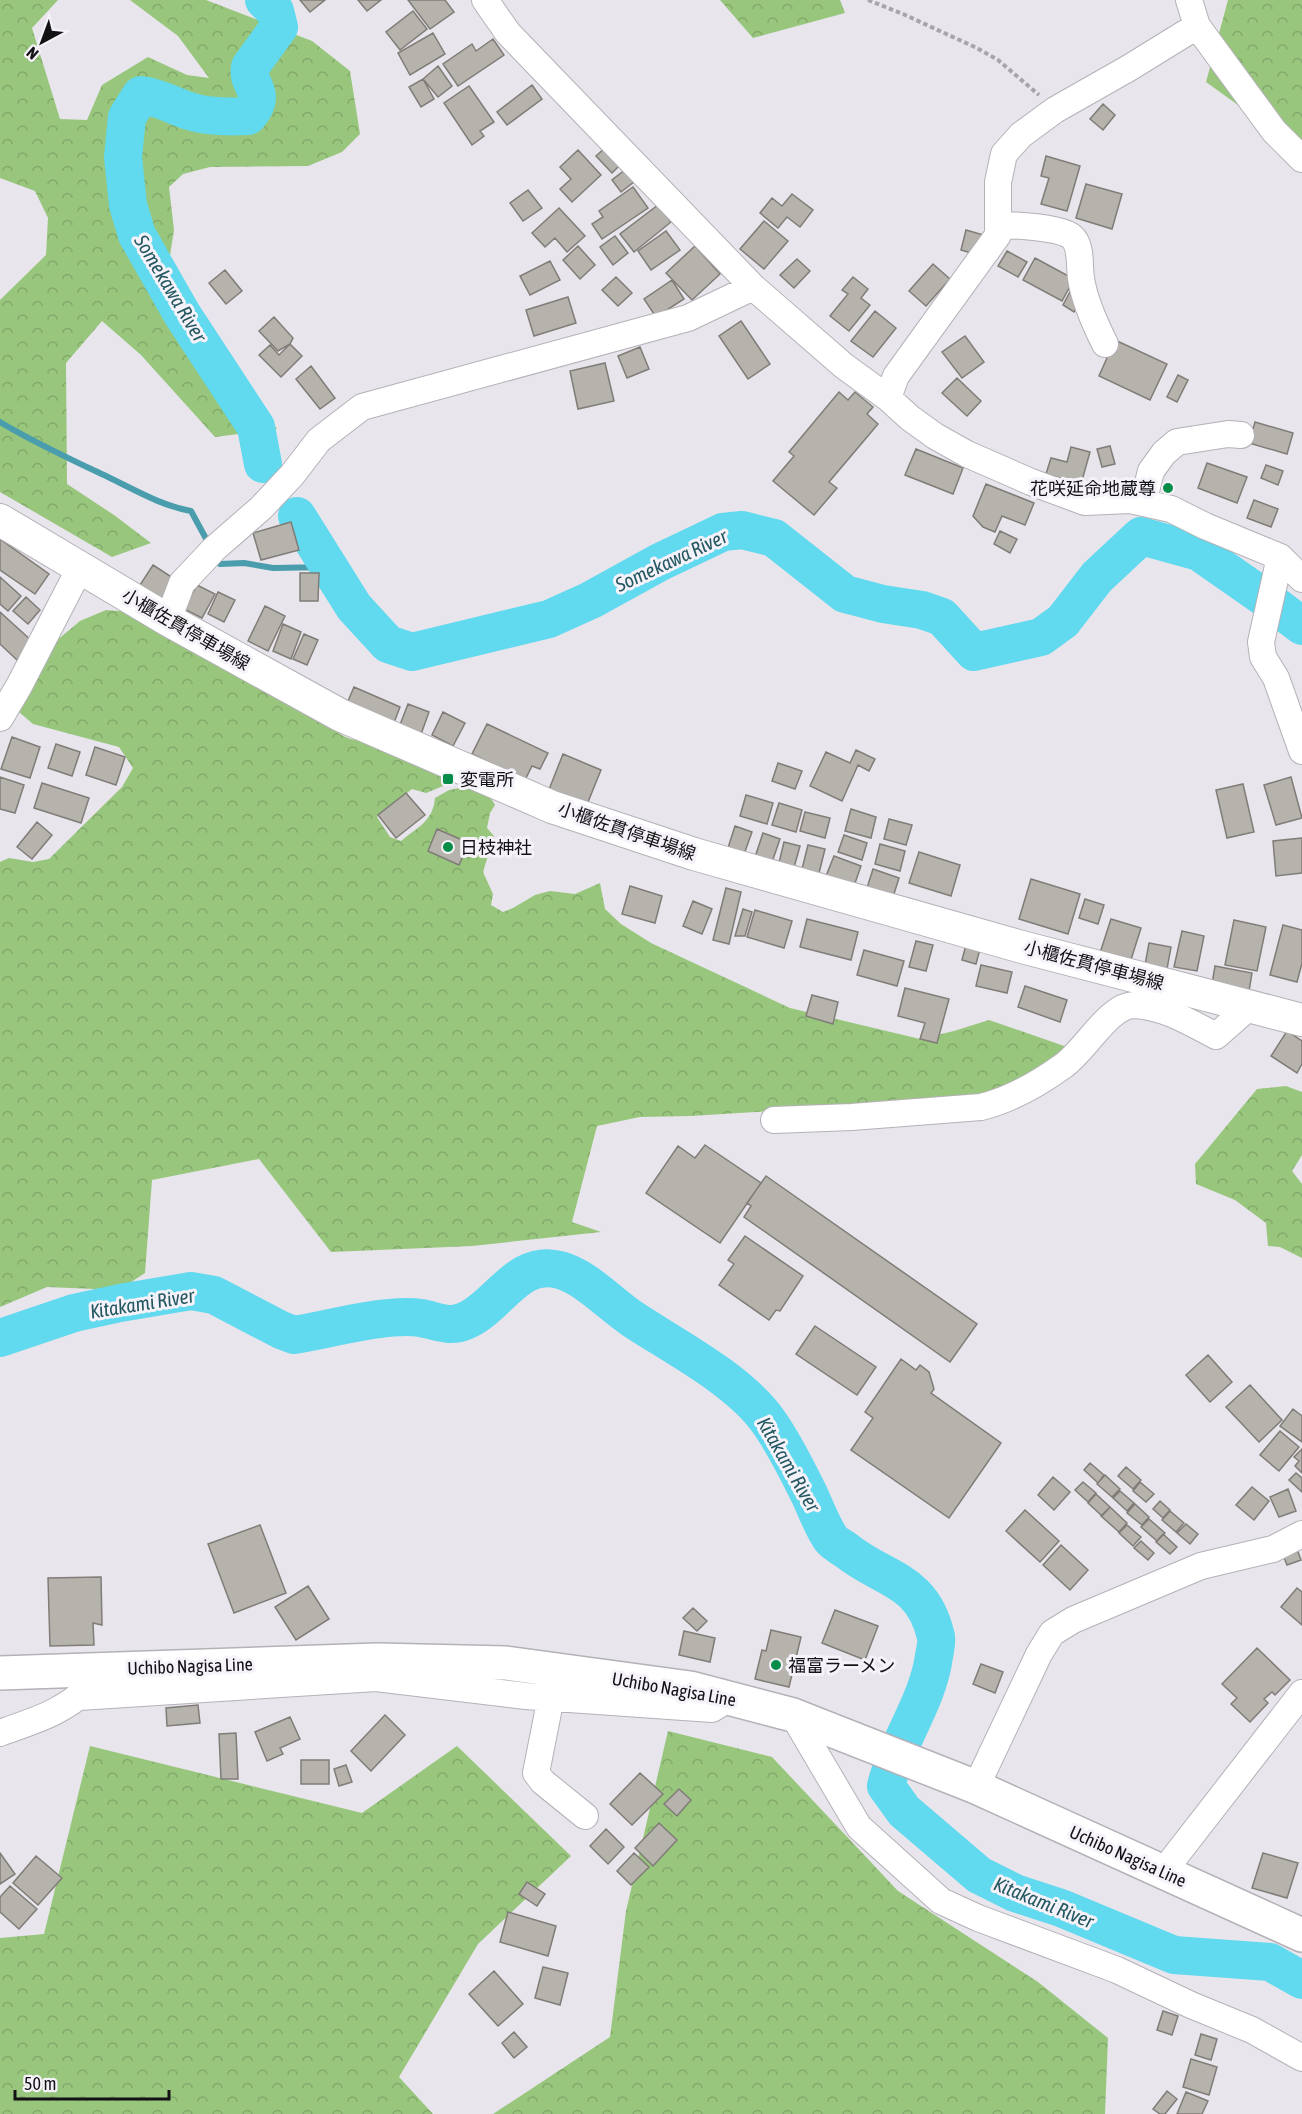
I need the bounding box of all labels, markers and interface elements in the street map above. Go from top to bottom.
north arrow [12,12,72,72]
text: N [23,43,42,63]
water label: Somekawa River [130,230,212,346]
place label: 花咲延命地蔵尊 [1030,478,1156,499]
marker: 花咲延命地蔵尊 [1161,481,1175,495]
water label: Somekawa River [611,524,731,596]
street label: 小櫃佐貫停車場線 [118,584,254,674]
place label: 変電所 [460,769,514,790]
marker: 変電所 [441,772,455,786]
street label: 小櫃佐貫停車場線 [556,798,698,864]
place label: 日枝神社 [460,837,532,858]
marker: 日枝神社 [441,840,455,854]
street label: 小櫃佐貫停車場線 [1022,936,1166,994]
water label: Kitakami River [88,1283,197,1323]
water label: Kitakami River [753,1413,826,1516]
street label: Uchibo Nagisa Line [127,1653,253,1679]
place label: 福富ラーメン [788,1655,895,1676]
marker: 福富ラーメン [769,1658,783,1672]
street label: Uchibo Nagisa Line [610,1668,738,1710]
street label: Uchibo Nagisa Line [1066,1821,1190,1891]
water label: Kitakami River [991,1872,1098,1933]
scale bar [15,2063,170,2101]
text: 50 m [24,2073,56,2094]

